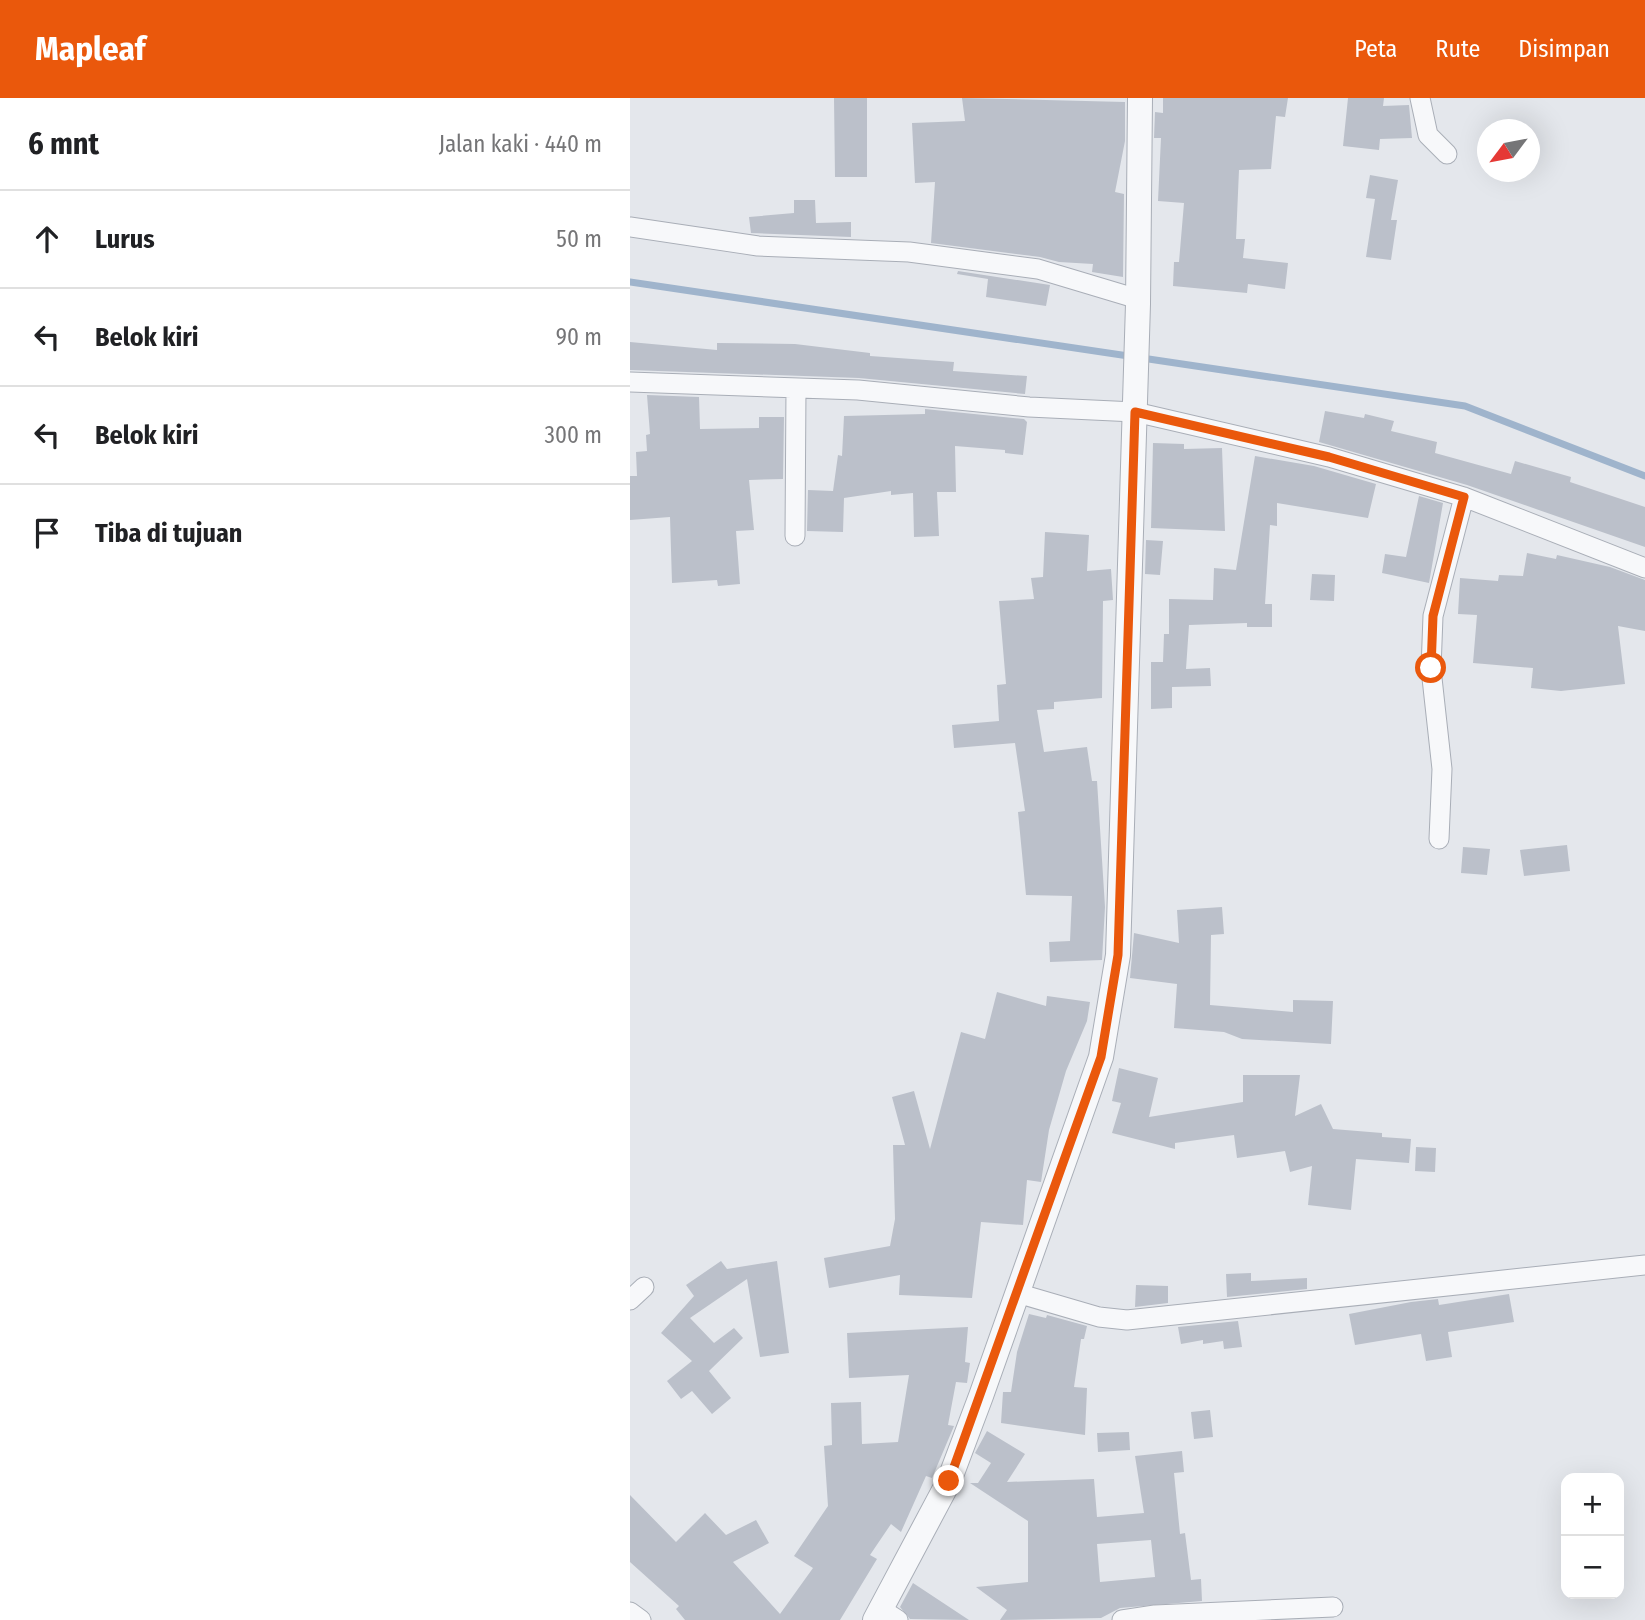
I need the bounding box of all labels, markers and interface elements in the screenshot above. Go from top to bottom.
text: Mapleaf [35,29,146,69]
text: Peta [1354,35,1397,63]
text: Rute [1435,35,1480,63]
text: Disimpan [1518,35,1610,63]
north arrow [1477,119,1540,182]
text: 6 mnt [28,126,99,162]
text: Jalan kaki · 440 m [439,130,602,158]
icon: ahead [28,220,66,258]
text: Lurus [95,224,155,255]
text: 50 m [556,225,602,253]
icon: left [28,318,66,356]
text: Belok kiri [95,322,198,353]
text: 90 m [556,323,602,351]
icon: left [28,416,66,454]
text: Belok kiri [95,420,198,451]
text: 300 m [545,421,602,449]
icon: arrive [28,514,66,552]
text: Tiba di tujuan [95,518,242,549]
route start [1415,652,1446,683]
route end [933,1465,964,1496]
map controls [1561,1473,1624,1599]
button: + [1561,1473,1624,1536]
button: − [1561,1536,1624,1599]

